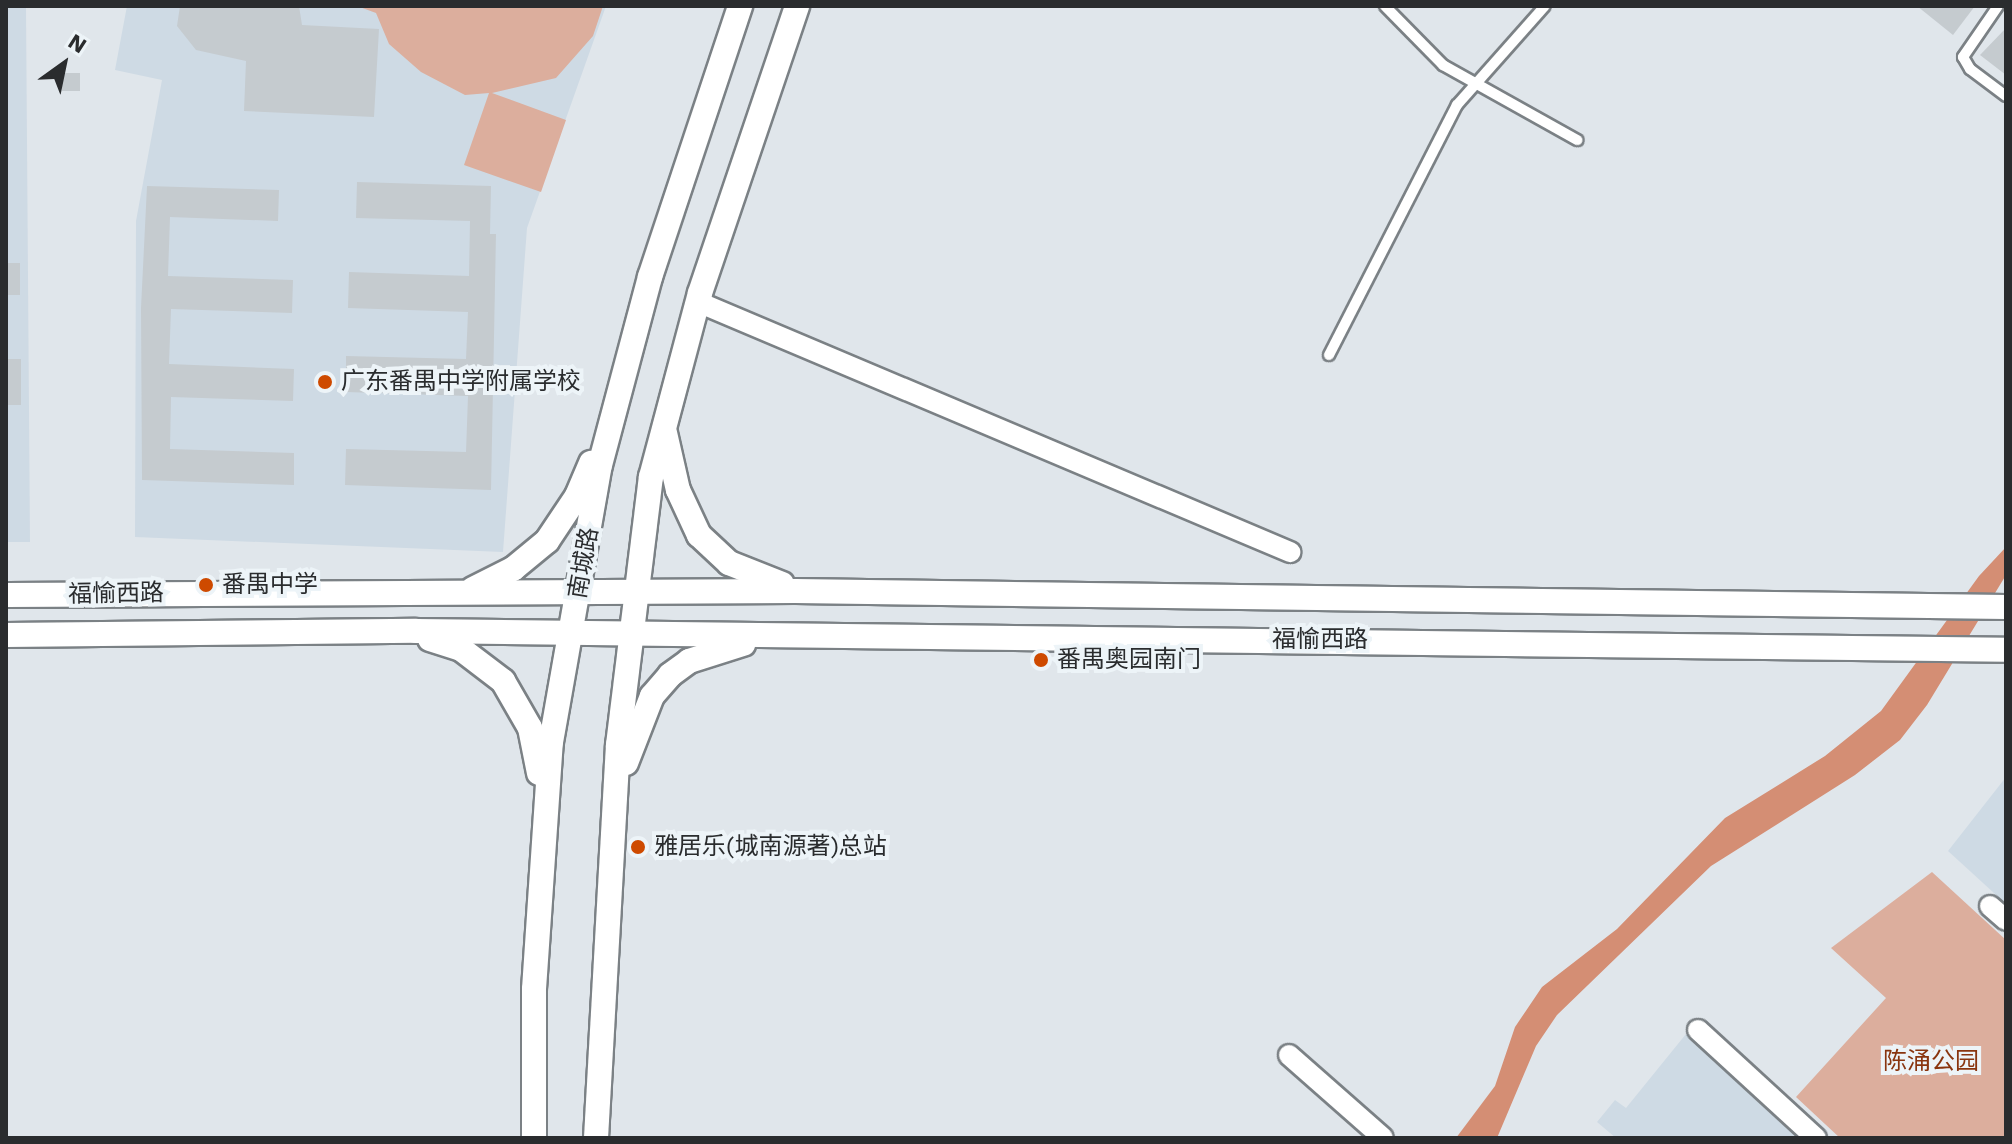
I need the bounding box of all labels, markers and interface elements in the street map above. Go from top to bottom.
north arrow [24,24,104,104]
text: N [64,29,91,58]
place label: 广东番禺中学附属学校 [341,368,581,396]
marker: 广东番禺中学附属学校 [316,373,334,391]
street label: 南城路 [564,525,604,601]
place label: 番禺中学 [222,571,318,599]
marker: 番禺中学 [197,576,215,594]
street label: 福愉西路 [68,579,164,609]
street label: 福愉西路 [1272,626,1368,654]
place label: 番禺奥园南门 [1057,646,1201,674]
marker: 番禺奥园南门 [1032,651,1050,669]
place label: 雅居乐(城南源著)总站 [654,833,887,861]
marker: 雅居乐(城南源著)总站 [629,838,647,856]
park label: 陈涌公园 [1883,1048,1979,1076]

